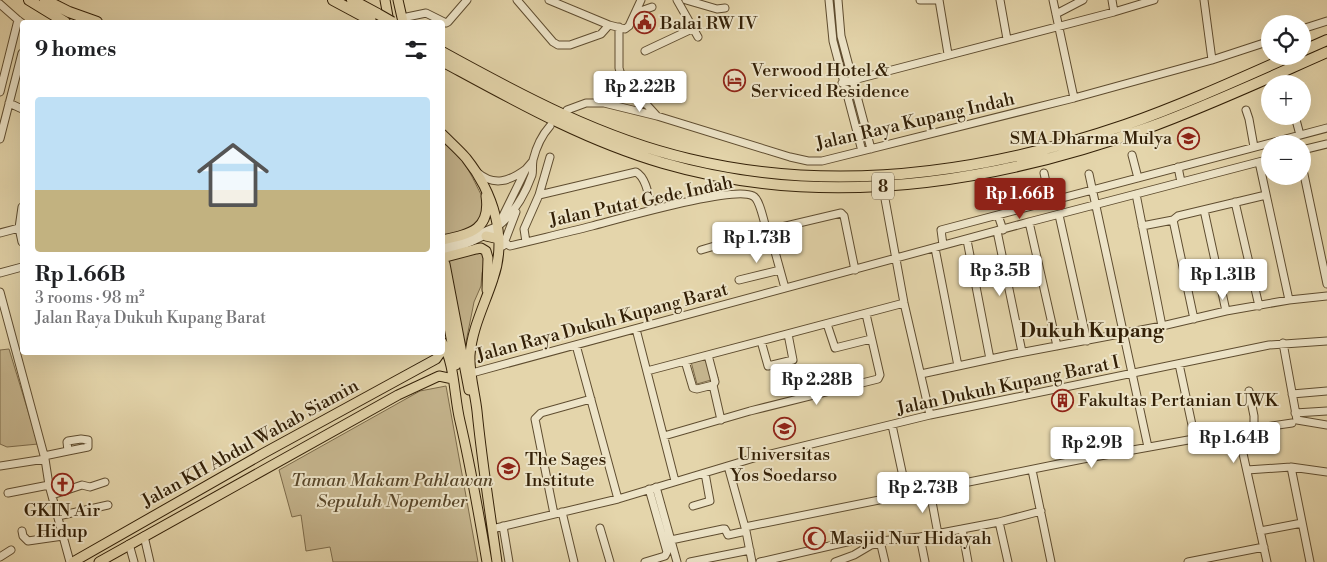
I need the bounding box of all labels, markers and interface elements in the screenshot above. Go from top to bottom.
public building icon: Balai RW IV [632,11,656,35]
place label: Balai RW IV [659,12,758,35]
map controls [1261,15,1311,185]
button: locate [1261,15,1311,65]
icon: filters [402,36,430,64]
text: 9 homes [35,37,116,63]
place label: Verwood Hotel & Serviced Residence [750,59,909,103]
hotel icon: Verwood Hotel & Serviced Residence [723,68,747,92]
pin: Rp 2.22B [588,70,692,113]
button: + [1261,75,1311,125]
text: Rp 2.22B [605,77,675,97]
street label: Jalan Raya Kupang Indah [812,87,1017,156]
school or university icon: SMA Dharma Mulya [1176,126,1200,150]
place label: SMA Dharma Mulya [1010,127,1173,150]
icon: home [188,130,278,220]
button: − [1261,135,1311,185]
street label: Jalan Putat Gede Indah [546,171,735,232]
road number: 8 [872,172,894,200]
pin: Rp 1.66B [968,178,1072,220]
text: Rp 1.66B [986,184,1054,204]
pin: Rp 1.73B [705,222,809,264]
text: Rp 1.73B [723,228,791,248]
pin: Rp 3.5B [954,254,1046,297]
pin: Rp 1.31B [1171,258,1275,301]
text: Rp 3.5B [970,261,1030,281]
text: Rp 1.66B [35,262,125,288]
text: Rp 1.31B [1190,265,1256,285]
street label: Jalan Raya Dukuh Kupang Barat [473,278,731,367]
text: 3 rooms · 98 m² [35,288,145,308]
text: Jalan Raya Dukuh Kupang Barat [35,308,266,328]
district label: Dukuh Kupang [1020,319,1165,344]
street label: Jalan Dukuh Kupang Barat I [894,351,1122,421]
pin: Rp 2.28B [765,364,869,406]
text: Rp 2.28B [781,370,853,390]
street label: Jalan KH Abdul Wahab Siamin [137,374,363,513]
building icon: Fakultas Pertanian UWK [1050,388,1074,412]
place label: Fakultas Pertanian UWK [1078,389,1280,412]
school or university icon: Universitas Yos Soedarso [772,417,796,441]
pin: Rp 1.64B [1182,422,1286,464]
pin: Rp 2.9B [1046,426,1138,469]
text: Rp 1.64B [1199,428,1269,448]
text: Rp 2.9B [1061,433,1123,453]
place label: Universitas Yos Soedarso [730,443,837,487]
place label: The Sages Institute [525,448,606,492]
school or university icon: The Sages Institute [497,457,521,481]
park label: Taman Makam Pahlawan Sepuluh Nopember [291,469,494,513]
pin: Rp 2.73B [871,472,975,514]
church icon: GKIN Air Hidup [50,473,74,497]
text: Rp 2.73B [888,478,958,498]
place label: GKIN Air Hidup [24,499,100,543]
mosque icon: Masjid Nur Hidayah [802,526,826,550]
place label: Masjid Nur Hidayah [830,527,992,550]

